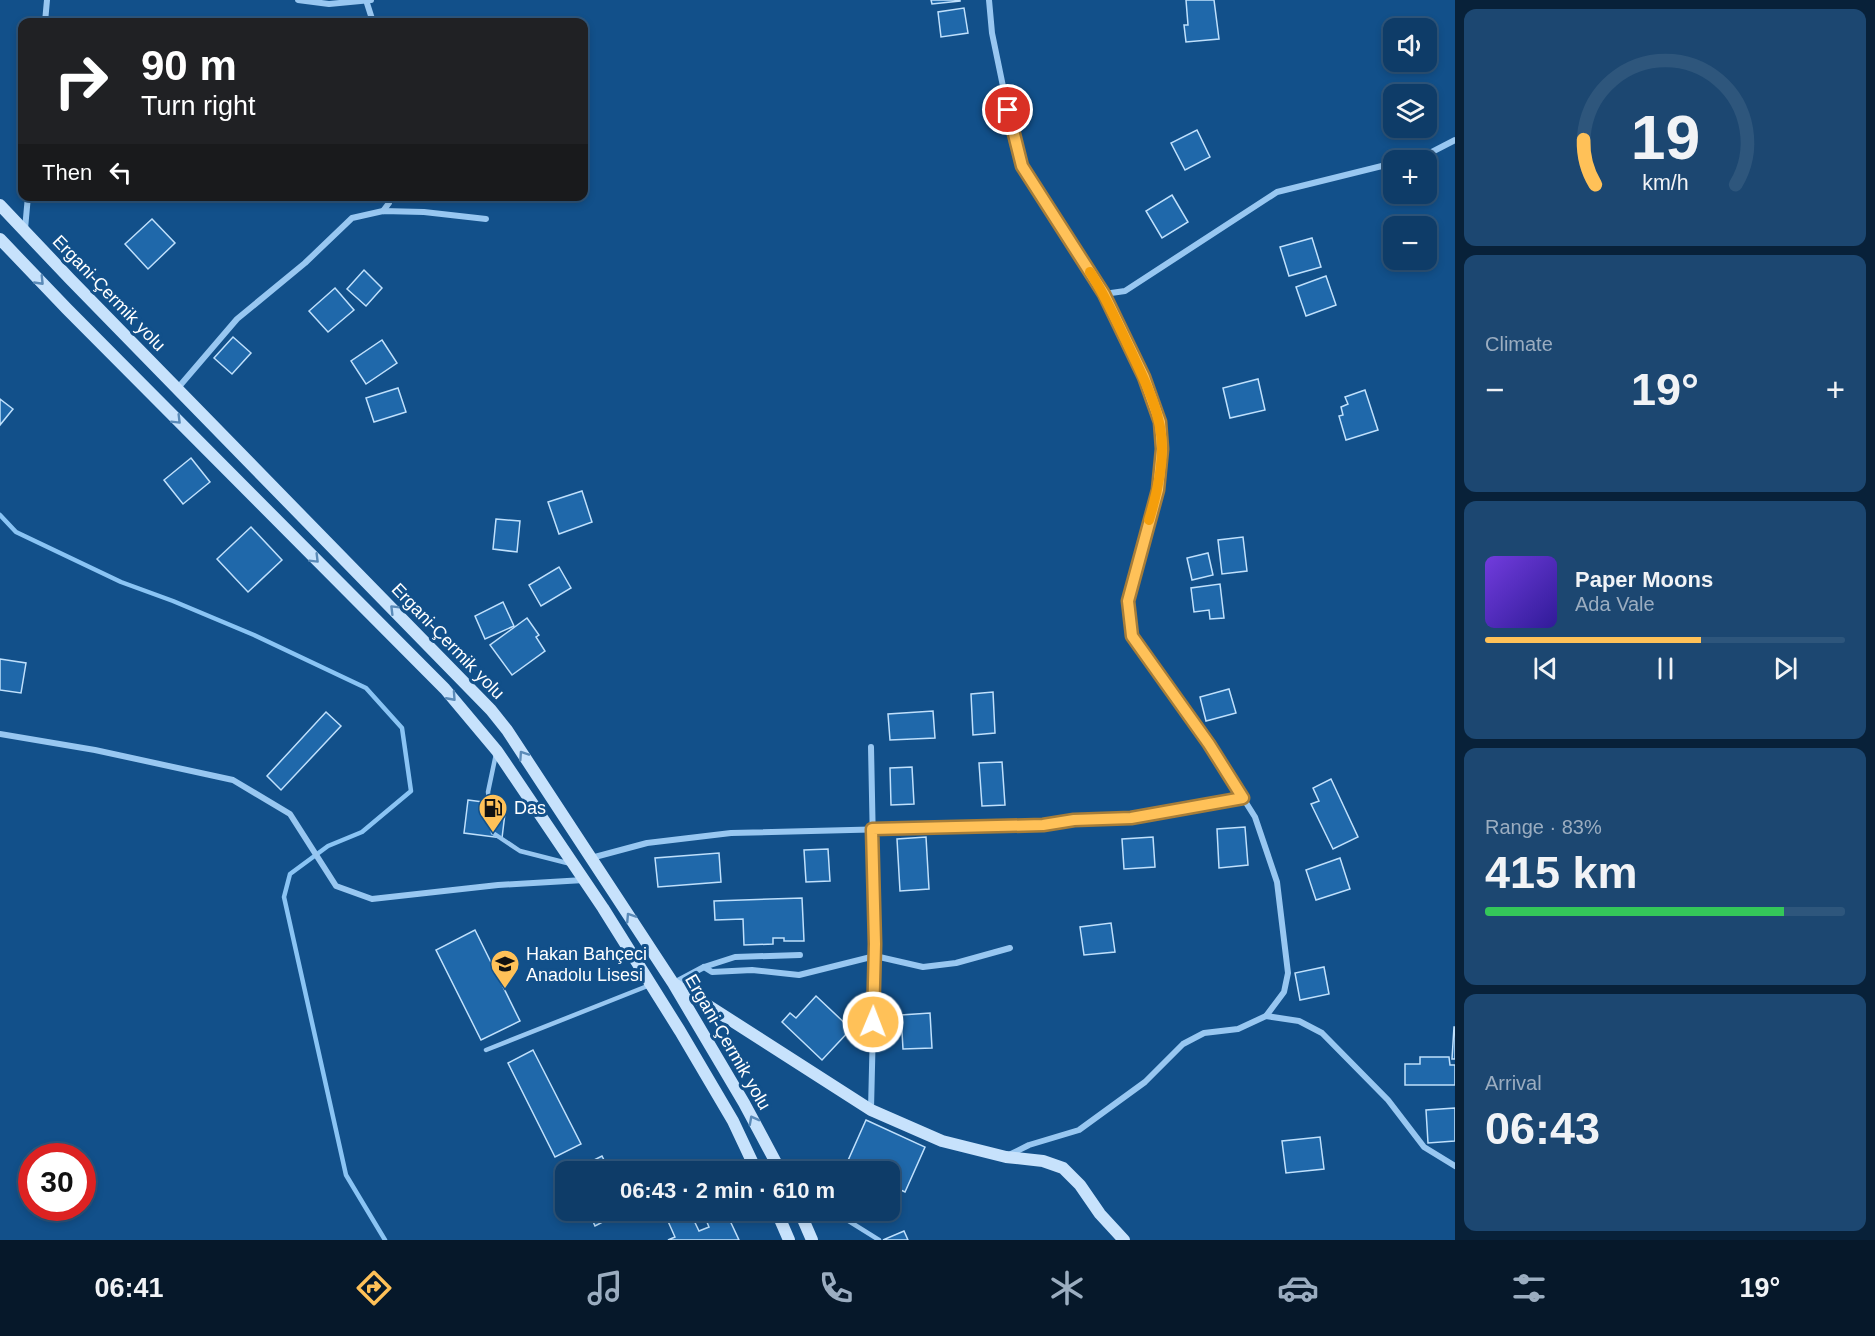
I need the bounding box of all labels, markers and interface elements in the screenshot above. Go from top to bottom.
map controls [1383,18,1437,270]
button: sound [1383,18,1437,72]
icon: right [42,42,120,120]
text: 90 m [141,42,237,89]
pin [982,84,1033,135]
button: layers [1383,84,1437,138]
text: Turn right [141,91,256,121]
icon: arrive [991,93,1024,126]
text: 19 [1630,103,1700,172]
button: + [1383,150,1437,204]
icon: left [104,156,137,189]
text: Then [42,160,92,185]
text: km/h [1642,171,1688,195]
button: − [1383,216,1437,270]
street label: Ergani-Çermik yolu [49,231,169,355]
one-way arrow [33,274,44,285]
text: Climate [1485,333,1553,355]
text: 19° [1631,364,1699,415]
text: − [1485,371,1504,408]
text: + [1826,371,1845,408]
one-way arrow [170,413,181,424]
one-way arrow [307,551,318,562]
text: Paper Moons [1575,567,1713,592]
street label: Ergani-Çermik yolu [388,579,508,703]
text: Ada Vale [1575,593,1655,615]
one-way arrow [390,606,401,617]
icon: previous [1529,652,1562,685]
icon: pause [1649,652,1682,685]
icon: next [1769,652,1802,685]
one-way arrow [445,690,456,701]
one-way arrow [519,750,530,761]
fuel station icon: Das [477,792,509,834]
place label: Das [514,798,546,818]
text: Range · 83% [1485,816,1602,838]
text: 415 km [1485,847,1638,898]
one-way arrow [626,913,637,924]
place label: Hakan Bahçeci Anadolu Lisesi [526,944,647,985]
school or university icon: Hakan Bahçeci Anadolu Lisesi [489,948,521,990]
street label: Ergani-Çermik yolu [681,971,775,1113]
position arrow [841,990,905,1054]
text: Arrival [1485,1072,1542,1094]
text: 06:43 [1485,1103,1600,1154]
one-way arrow [749,1116,760,1126]
speed limit sign: 30 [18,1143,96,1221]
text: 06:43 · 2 min · 610 m [620,1178,835,1203]
icon: directions [353,1267,395,1309]
icon: music [584,1267,626,1309]
icon: phone [815,1267,857,1309]
icon: climate [1046,1267,1088,1309]
icon: car [1277,1267,1319,1309]
icon: filters [1508,1267,1550,1309]
text: 06:41 [95,1273,164,1303]
text: 19° [1740,1273,1780,1303]

